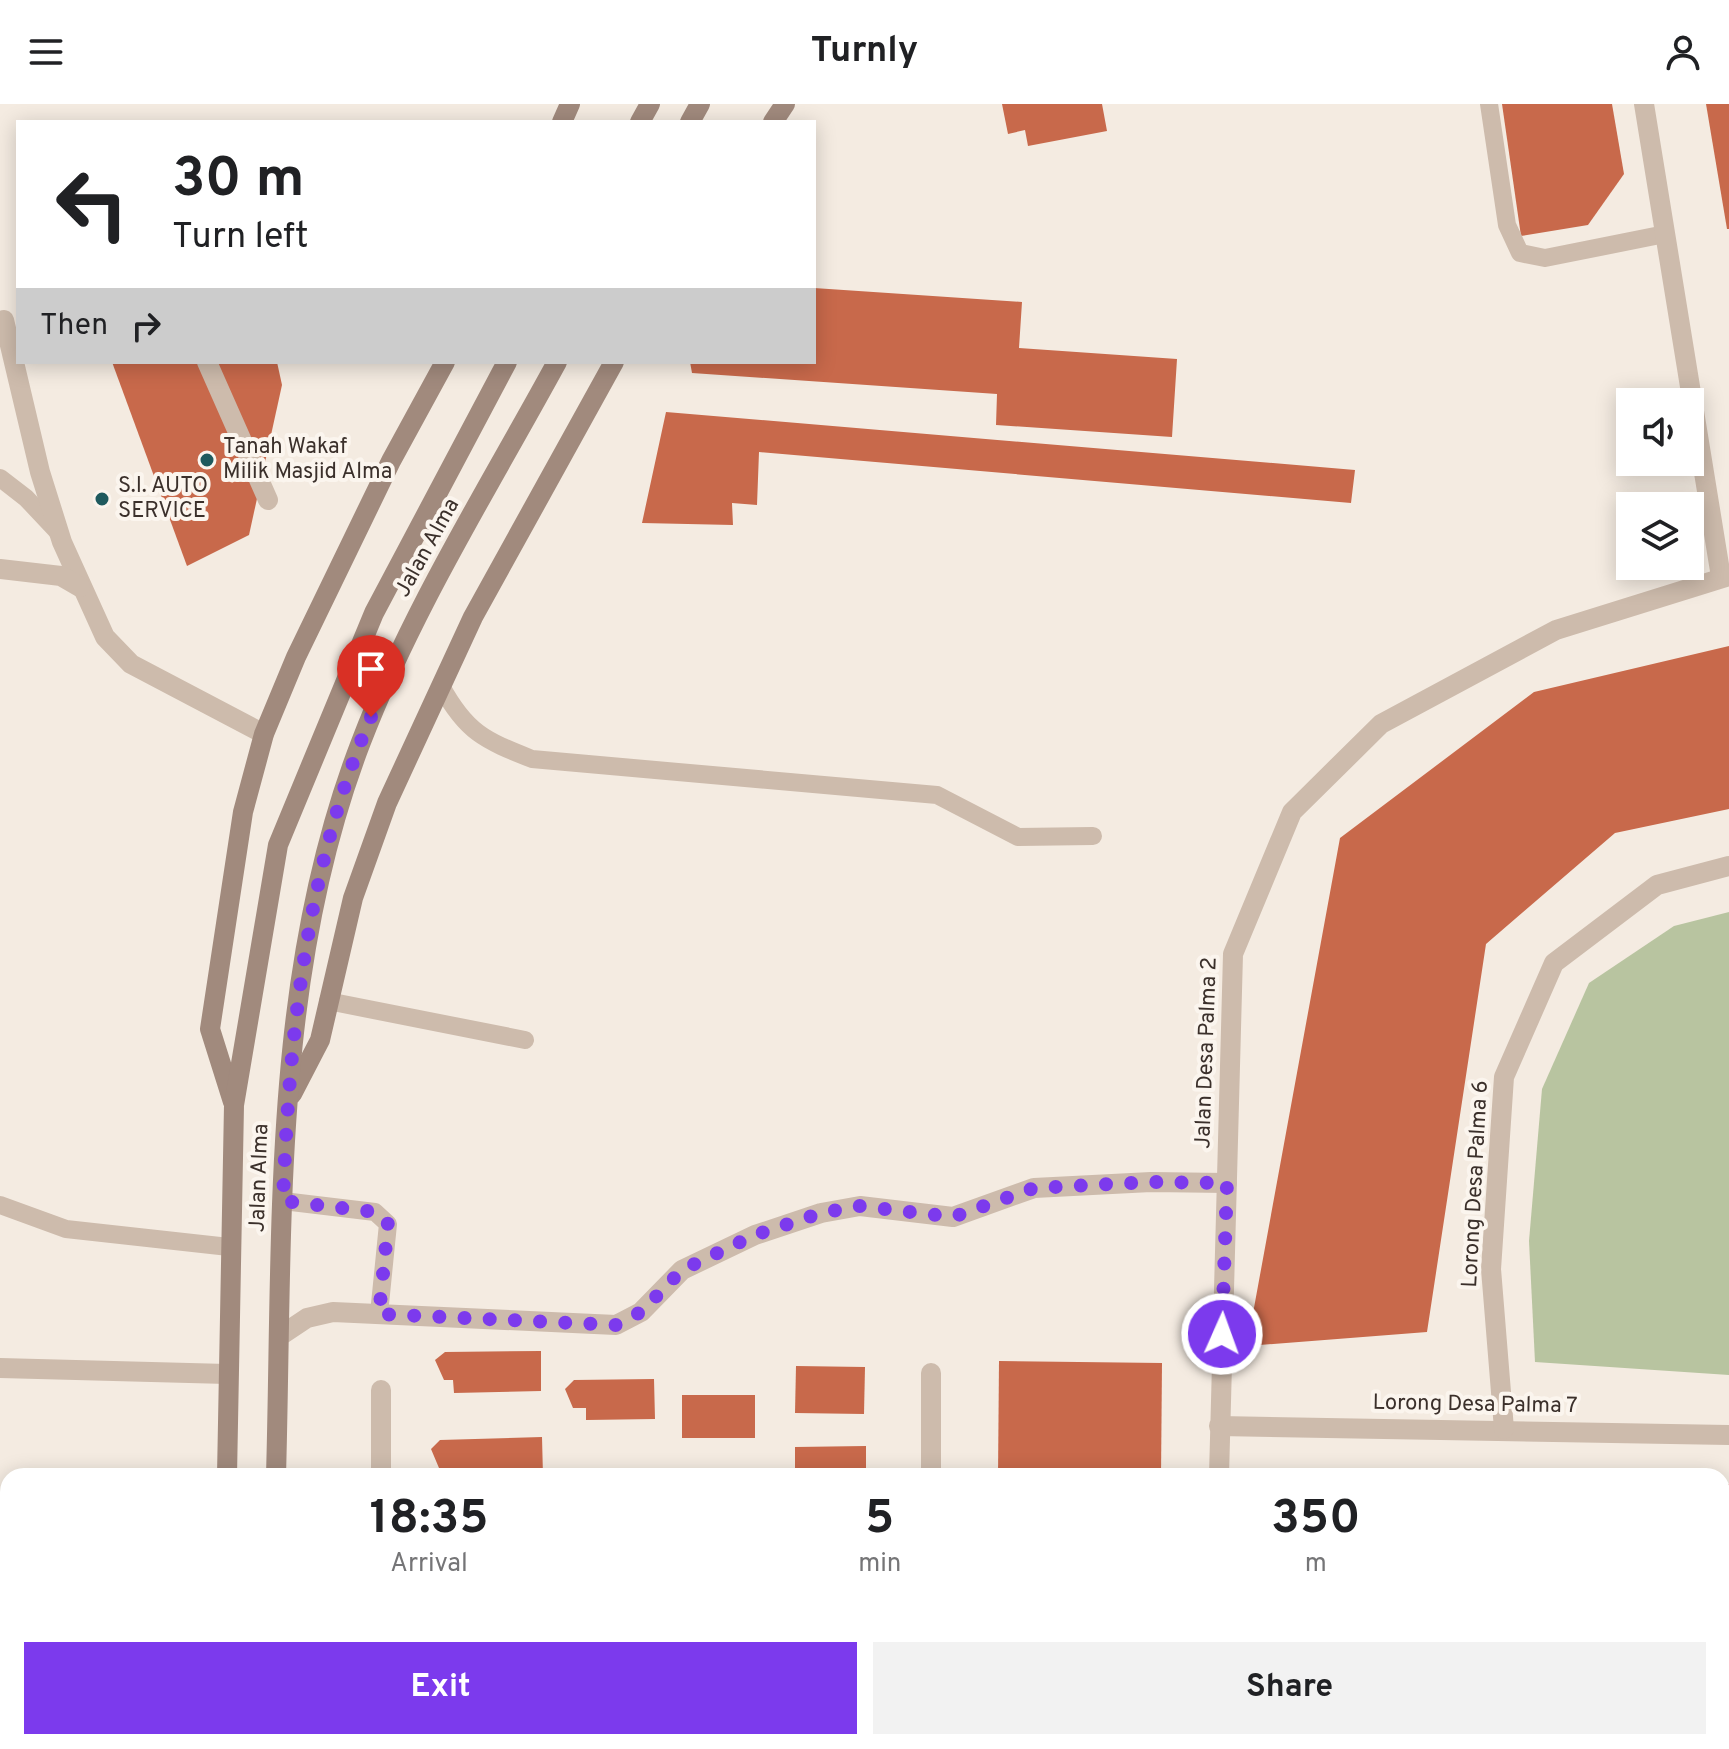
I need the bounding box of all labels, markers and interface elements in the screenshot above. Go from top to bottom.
text: Turnly [811,29,918,75]
icon: menu [24,30,68,74]
icon: person [1661,30,1705,74]
text: 30 m [172,146,305,216]
icon: left [40,152,144,256]
text: Turn left [172,215,309,261]
icon: right [124,304,168,348]
text: Then [40,308,108,345]
map controls [1616,388,1704,580]
button: sound [1616,388,1704,476]
place label: Tanah Wakaf Milik Masjid Alma [223,434,392,486]
marker: Tanah Wakaf Milik Masjid Alma [198,451,216,469]
place label: S.I. AUTO SERVICE [118,473,208,525]
marker: S.I. AUTO SERVICE [93,490,111,508]
button: layers [1616,492,1704,580]
street label: Jalan Alma [390,494,466,602]
pin [337,635,405,717]
icon: arrive [349,647,393,691]
street label: Jalan Desa Palma 2 [1190,957,1224,1149]
street label: Lorong Desa Palma 6 [1457,1080,1495,1288]
street label: Jalan Alma [245,1123,275,1233]
position arrow [1180,1292,1264,1376]
street label: Lorong Desa Palma 7 [1372,1390,1578,1420]
text: 18:35 [369,1490,489,1550]
text: 5 [865,1490,894,1550]
text: 350 [1271,1490,1360,1550]
text: Arrival [390,1548,468,1581]
text: min [858,1548,901,1581]
text: m [1305,1548,1327,1581]
button: Exit [24,1642,857,1734]
button: Share [873,1642,1706,1734]

